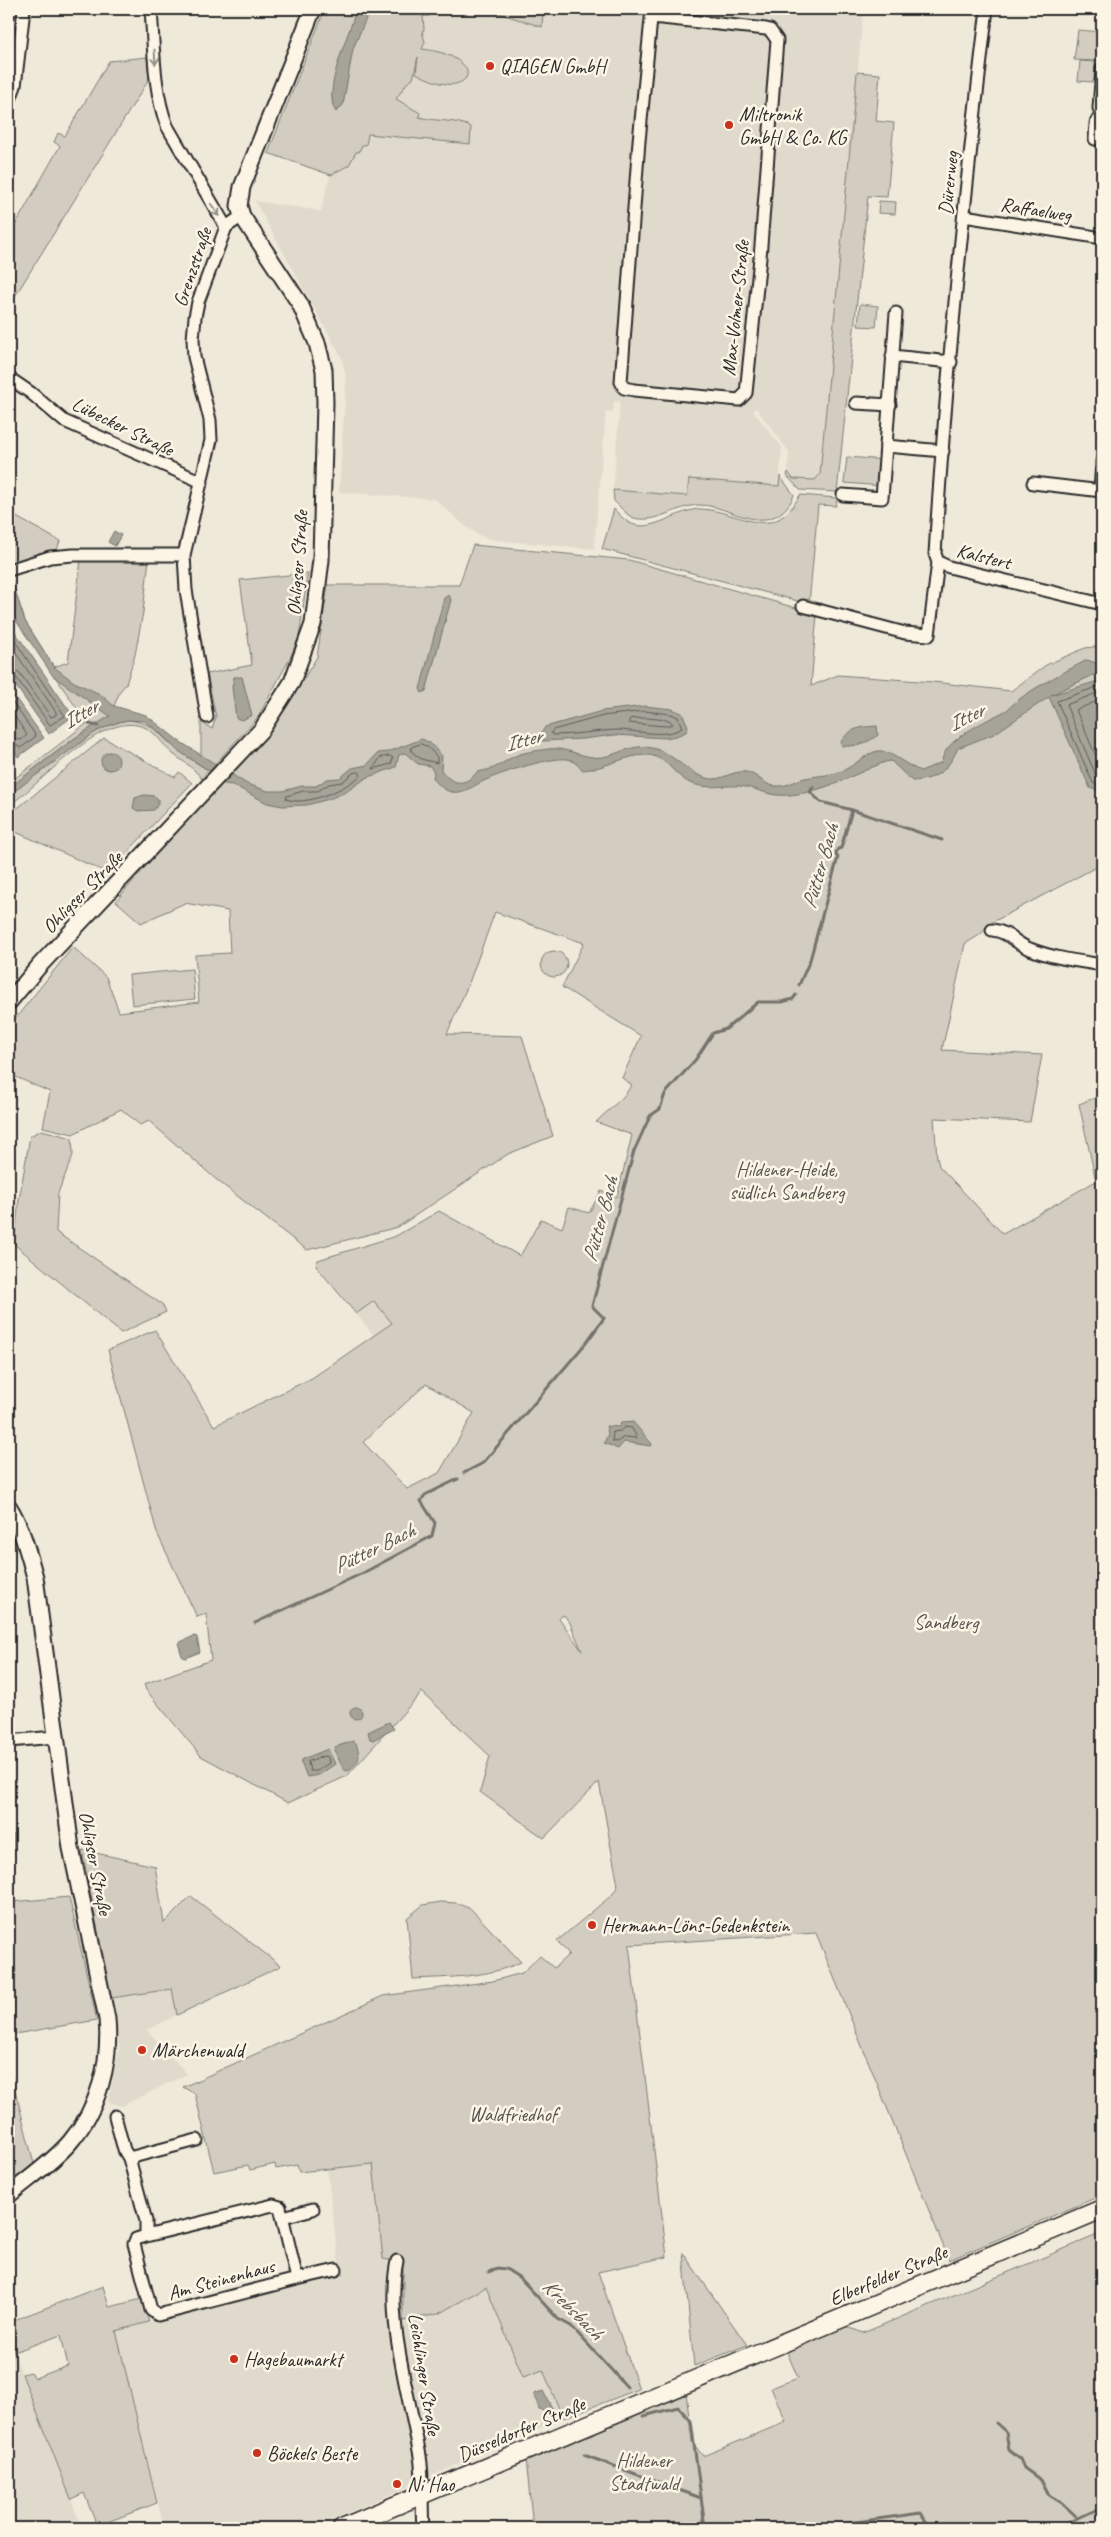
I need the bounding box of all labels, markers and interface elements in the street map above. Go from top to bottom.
one-way arrow [150,49,159,65]
place label: QIAGEN GmbH [500,54,608,79]
marker: QIAGEN GmbH [484,60,496,72]
place label: Miltronik GmbH & Co. KG [739,102,848,150]
marker: Miltronik GmbH & Co. KG [723,119,735,131]
street label: Dürerweg [933,149,964,216]
street label: Raffaelweg [999,192,1075,228]
one-way arrow [210,203,220,217]
street label: Grenzstraße [167,223,218,310]
street label: Max-Volmer-Straße [716,238,755,377]
street label: Lübecker Straße [68,391,179,462]
street label: Ohligser Straße [281,508,314,616]
street label: Kalstert [954,538,1016,576]
water label: Itter [57,692,105,735]
water label: Itter [944,696,991,737]
water label: Itter [502,722,548,757]
water label: Pütter Bach [795,819,845,912]
street label: Ohligser Straße [37,845,129,939]
park label: Hildener-Heide, südlich Sandberg [730,1157,846,1205]
water label: Pütter Bach [576,1172,624,1264]
water label: Pütter Bach [329,1517,420,1579]
park label: Sandberg [914,1610,980,1635]
street label: Ohligser Straße [73,1809,118,1919]
place label: Hermann-Löns-Gedenkstein [602,1913,790,1938]
marker: Hermann-Löns-Gedenkstein [586,1919,598,1931]
place label: Märchenwald [152,2038,247,2063]
marker: Märchenwald [136,2044,148,2056]
park label: Waldfriedhof [469,2102,561,2127]
street label: Elberfelder Straße [826,2239,952,2311]
street label: Am Steinenhaus [165,2253,279,2306]
water label: Krebsbach [537,2273,610,2346]
street label: Leichlinger Straße [403,2311,447,2438]
place label: Hagebaumarkt [244,2347,346,2372]
marker: Hagebaumarkt [228,2353,240,2365]
street label: Düsseldorfer Straße [454,2391,590,2467]
place label: Böckels Beste [267,2441,359,2466]
marker: Böckels Beste [251,2447,263,2459]
park label: Hildener Stadtwald [609,2448,682,2496]
place label: Ni Hao [407,2472,455,2497]
marker: Ni Hao [391,2478,403,2490]

